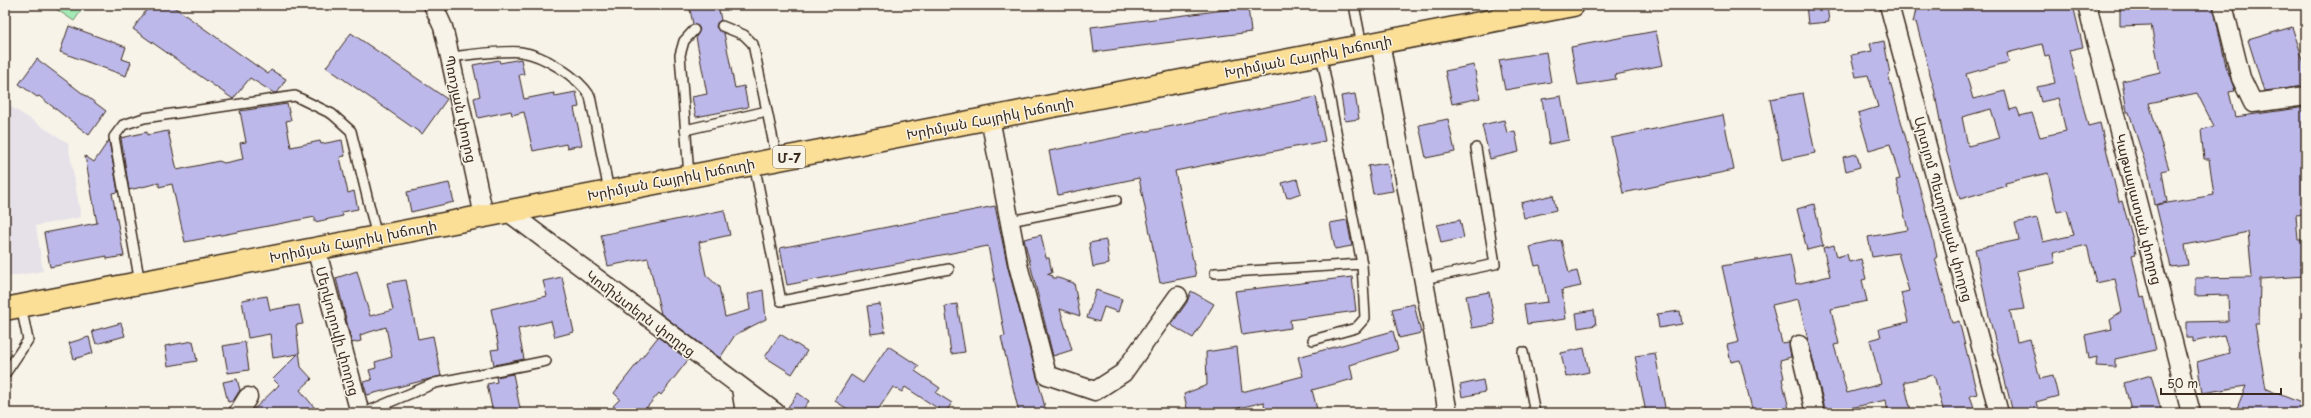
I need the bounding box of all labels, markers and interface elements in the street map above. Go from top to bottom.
street label: Խրիմյան Հայրիկ խճուղի [1222,29,1394,83]
street label: Պռոշյան փողոց [439,53,483,165]
street label: Խրիմյան Հայրիկ խճուղի [904,91,1076,145]
street label: Արտյոմ Պետրոսյան փողոց [1909,114,1979,304]
street label: Կաթսայատան փողոց [2110,131,2168,287]
road number: Մ-7 [773,146,805,168]
street label: Խրիմյան Հայրիկ խճուղի [585,152,757,206]
street label: Խրիմյան Հայրիկ խճուղի [267,214,439,268]
street label: Մերկուրովի փողոց [311,264,365,398]
street label: Կոմինտերն փողոց [582,265,700,361]
scale bar [2161,370,2281,396]
text: 50 m [2167,374,2198,392]

